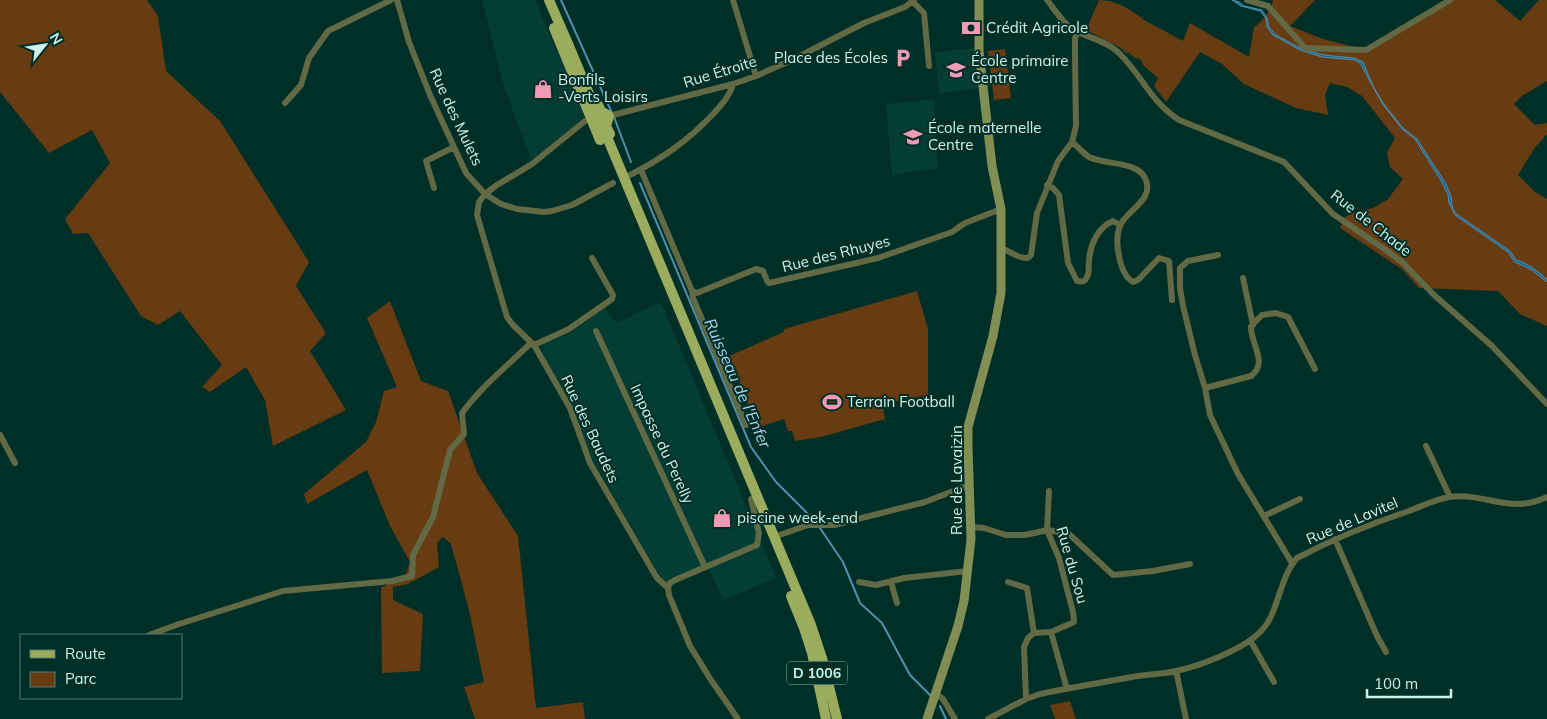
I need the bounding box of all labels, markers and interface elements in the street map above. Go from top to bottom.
bank icon: Crédit Agricole [960,17,982,39]
place label: Crédit Agricole [986,18,1088,37]
north arrow [20,20,70,70]
text: N [46,29,67,48]
parking icon: Place des Écoles [892,47,914,69]
place label: Place des Écoles [774,48,888,67]
street label: Rue Étroite [681,51,759,92]
place label: École primaire Centre [971,51,1069,87]
school or university icon: École primaire Centre [945,59,967,81]
street label: Rue des Mulets [426,65,487,169]
place label: Bonfils -Verts Loisirs [558,70,648,106]
shop icon: Bonfils -Verts Loisirs [532,78,554,100]
place label: École maternelle Centre [928,118,1041,154]
school or university icon: École maternelle Centre [902,126,924,148]
street label: Rue de Chade [1327,185,1416,260]
street label: Rue des Rhuyes [780,231,892,276]
water label: Ruisseau de l'Enfer [700,315,776,452]
street label: Rue des Baudets [557,372,624,486]
street label: Impasse du Perelly [626,381,698,507]
sports icon: Terrain Football [821,391,843,413]
place label: Terrain Football [847,392,955,411]
street label: Rue de Lavaizin [947,425,966,535]
street label: Rue de Lavitel [1303,493,1400,548]
shop icon: piscine week-end [711,507,733,529]
place label: piscine week-end [737,508,858,527]
street label: Rue du Sou [1052,524,1093,606]
legend [20,634,182,699]
text: Route [65,644,106,663]
road number: D 1006 [787,661,847,684]
scale bar [1367,666,1451,698]
text: Parc [65,669,96,688]
text: 100 m [1374,674,1418,693]

